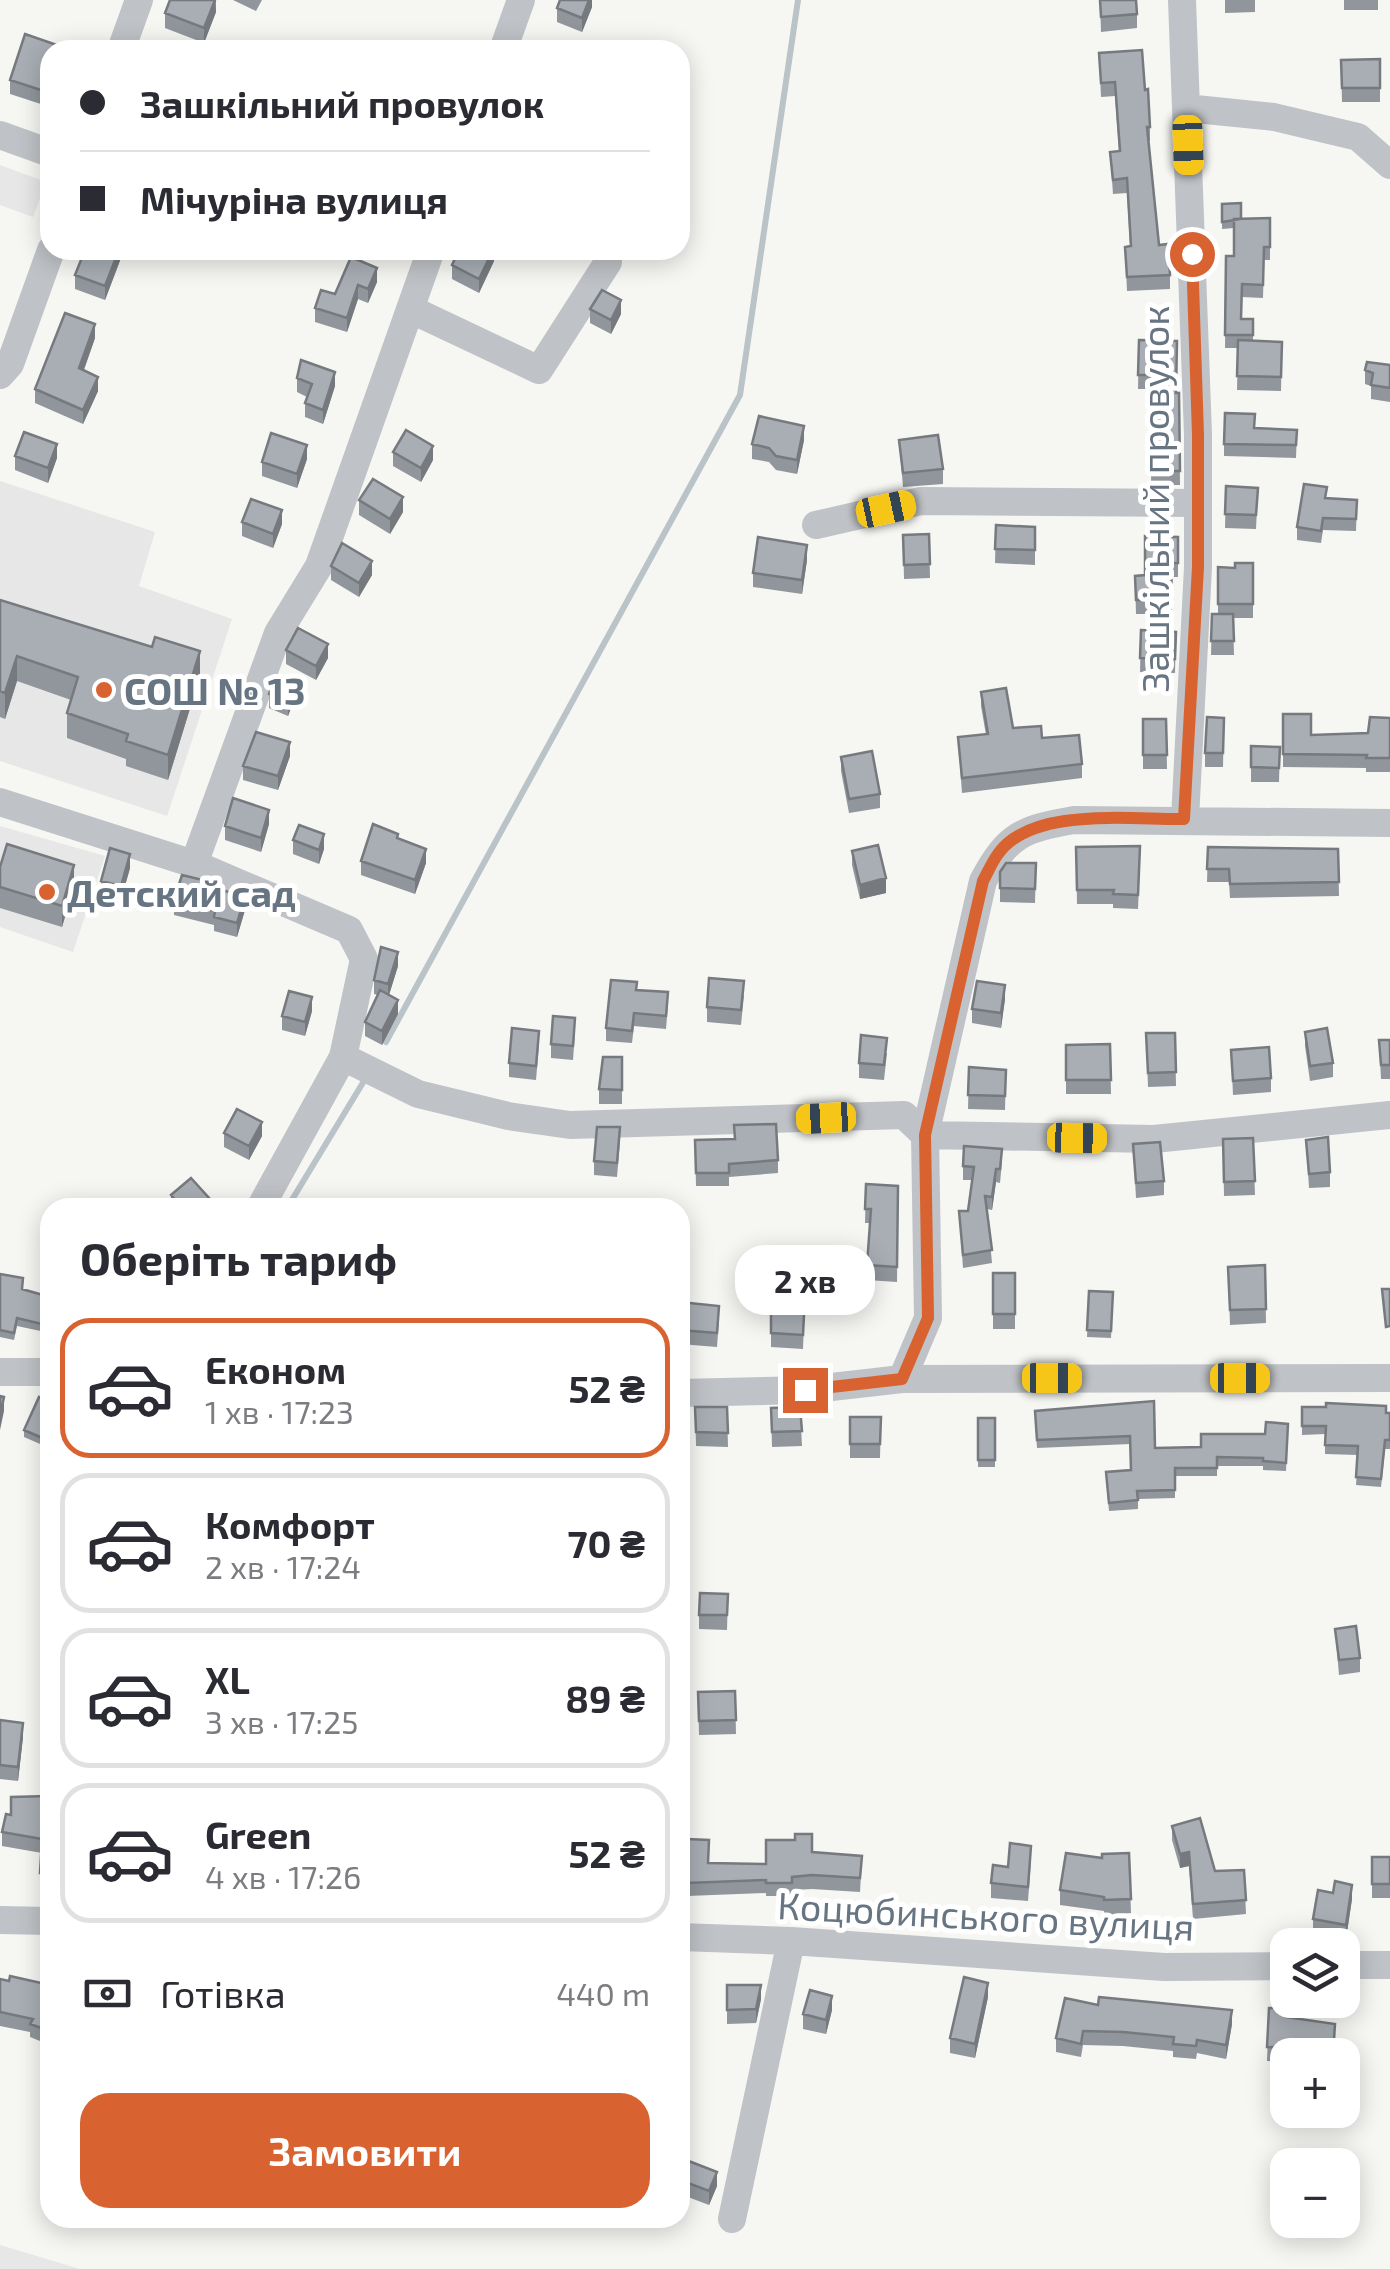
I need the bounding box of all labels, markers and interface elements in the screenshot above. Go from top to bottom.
text: Зашкільний провулок [140,80,544,126]
car [1172,114,1204,176]
text: Мічуріна вулиця [140,176,448,222]
route start [1170,232,1215,277]
street label: Зашкільний провулок [1131,305,1177,693]
car [854,488,918,530]
place label: СОШ № 13 [124,667,306,713]
marker: СОШ № 13 [93,679,115,701]
place label: Детский сад [67,869,296,915]
marker: Детский сад [36,881,58,903]
car [795,1101,857,1135]
car [1047,1122,1107,1154]
text: Оберіть тариф [80,1231,397,1285]
callout: 2 хв [735,1245,875,1315]
text: 2 хв [774,1261,836,1299]
icon: car [85,1343,175,1433]
text: Економ [205,1346,346,1392]
car [1022,1363,1082,1393]
car [1210,1363,1270,1393]
text: 52 ₴ [568,1365,645,1411]
route end [783,1368,828,1413]
text: 1 хв · 17:23 [205,1392,354,1430]
icon: car [85,1498,175,1588]
text: Комфорт [205,1501,375,1547]
text: 70 ₴ [567,1520,645,1566]
text: 2 хв · 17:24 [205,1547,361,1585]
icon: car [85,1653,175,1743]
text: XL [205,1656,250,1702]
text: 89 ₴ [565,1675,645,1721]
text: 3 хв · 17:25 [205,1702,358,1740]
icon: car [85,1808,175,1898]
text: Green [205,1811,311,1857]
text: 52 ₴ [568,1830,645,1876]
text: 4 хв · 17:26 [205,1857,361,1895]
street label: Коцюбинського вулиця [776,1881,1196,1949]
map controls [1270,1928,1360,2238]
button: layers [1270,1928,1360,2018]
icon: cash [80,1966,135,2021]
text: Готівка [160,1970,286,2016]
text: 440 m [556,1974,650,2012]
button: + [1270,2038,1360,2128]
button: Замовити [80,2093,650,2208]
button: − [1270,2148,1360,2238]

